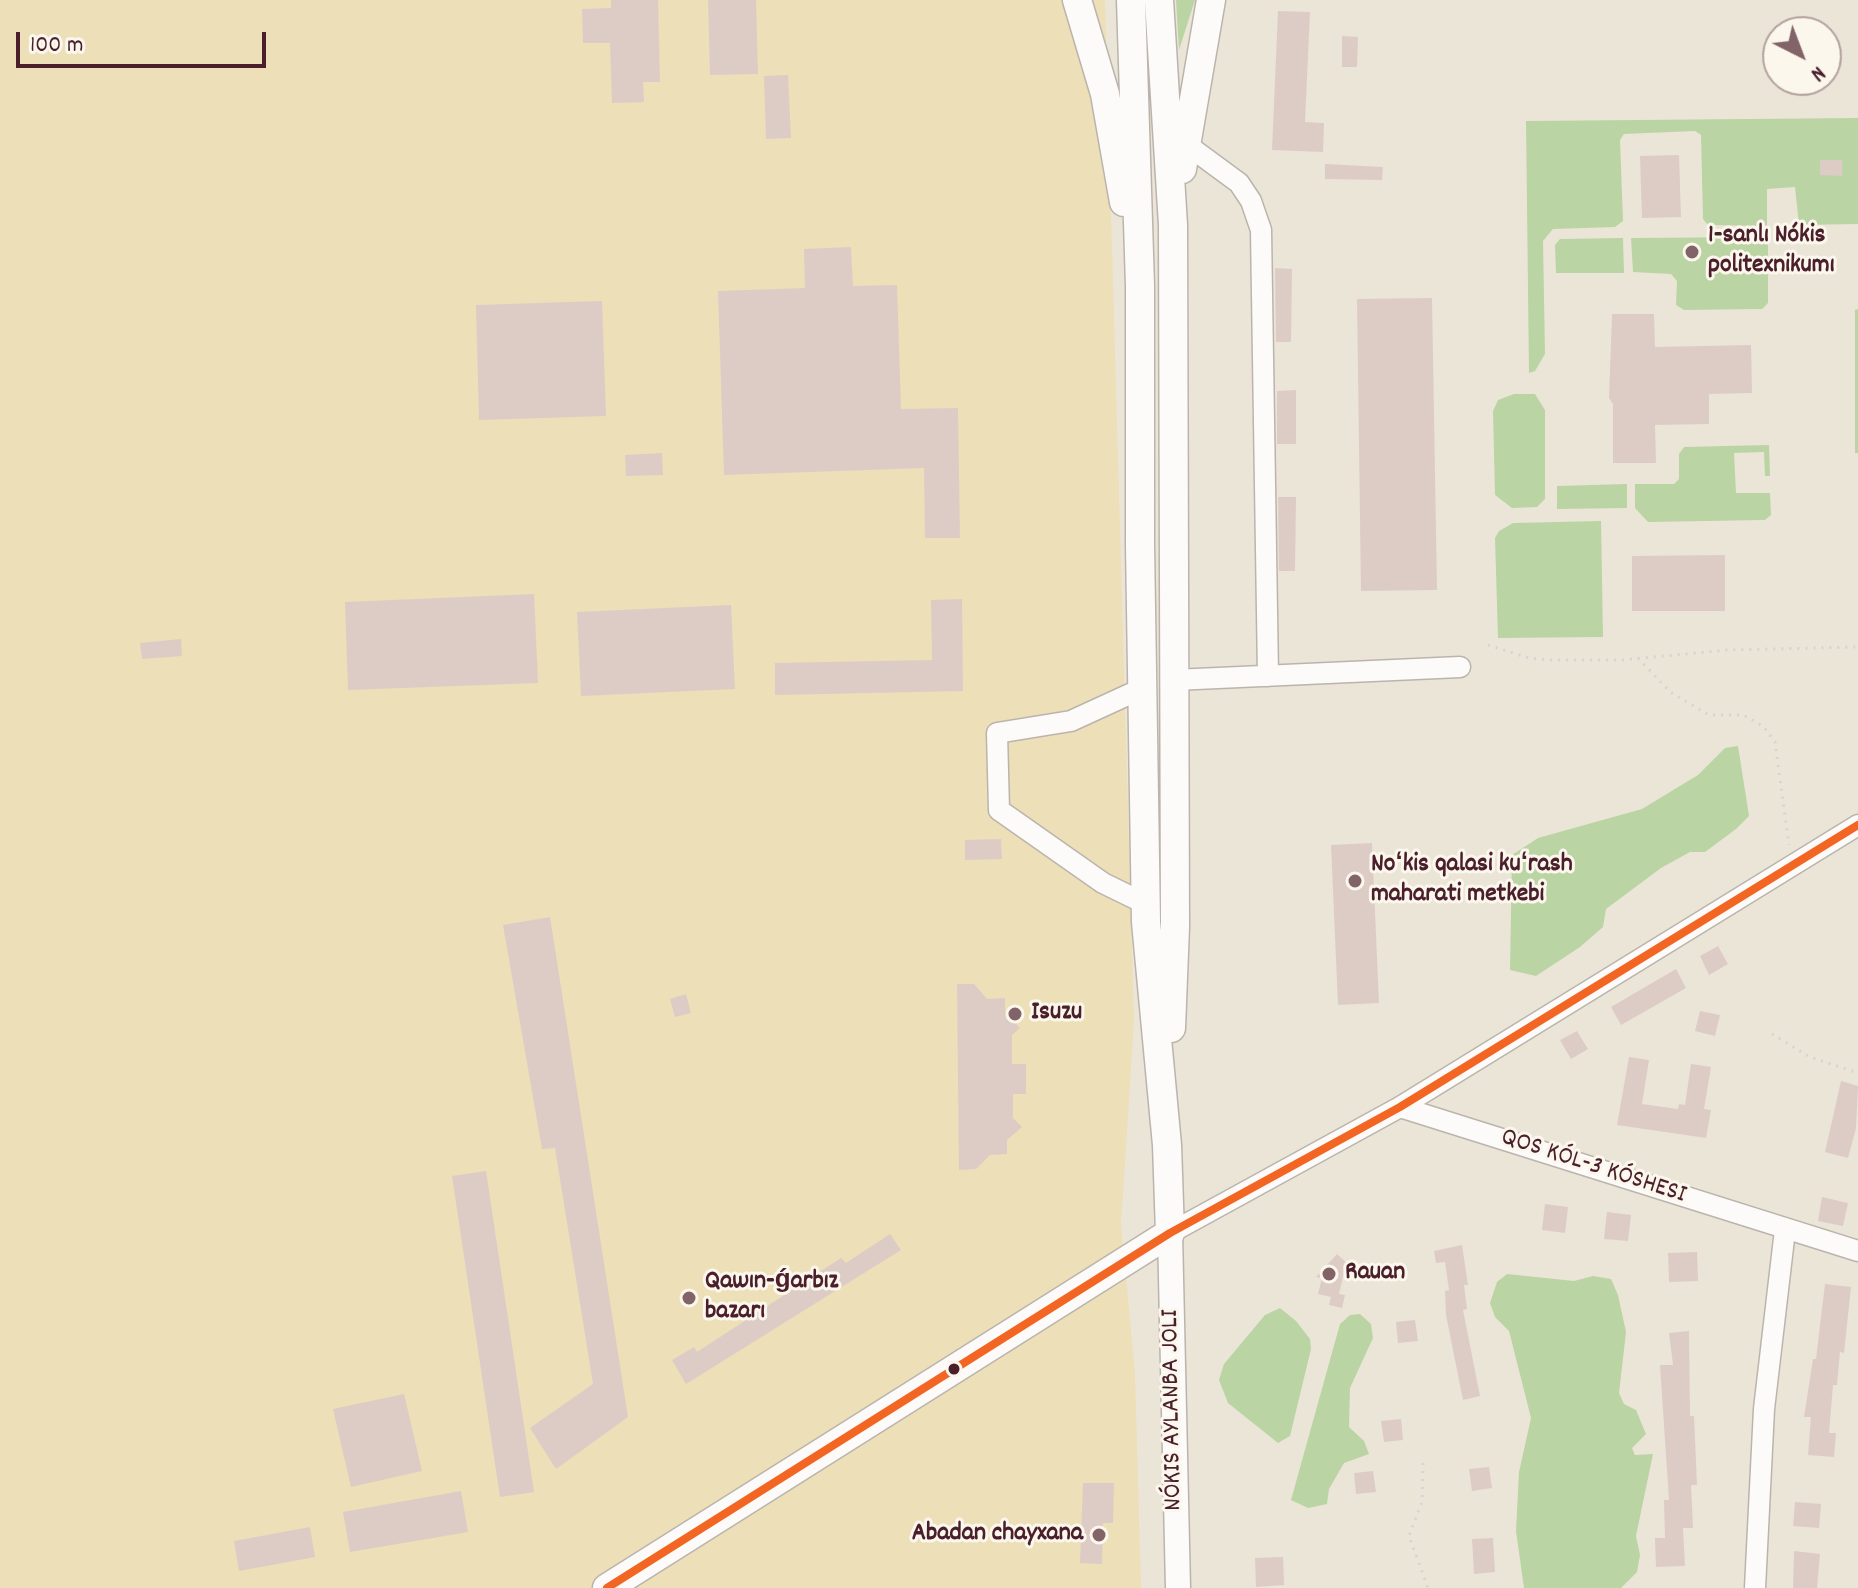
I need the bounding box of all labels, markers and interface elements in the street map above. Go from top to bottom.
scale bar [20,16,270,66]
north arrow [1762,16,1842,96]
text: 100 m [30,29,83,63]
text: N [1803,58,1831,88]
place label: 1-sanlı Nókis politexnikumı [1708,221,1834,282]
marker: 1-sanlı Nókis politexnikumı [1683,243,1701,261]
place label: Noʻkis qalasi kuʻrash maharati metkebi [1371,850,1573,912]
marker: Noʻkis qalasi kuʻrash maharati metkebi [1346,872,1364,890]
place label: Isuzu [1031,998,1082,1030]
marker: Isuzu [1006,1005,1024,1023]
street label: QOS KÓL-3 KÓSHESI [1496,1123,1690,1213]
place label: Rauan [1345,1258,1405,1290]
marker: Rauan [1320,1265,1338,1283]
place label: Qawın-ǵarbız bazarı [705,1267,838,1328]
marker: Qawın-ǵarbız bazarı [680,1289,698,1307]
street label: NÓKIS AYLANBA JOLI [1157,1309,1191,1511]
unlabelled marker [946,1361,962,1377]
place label: Abadan chayxana [912,1519,1083,1551]
marker: Abadan chayxana [1090,1526,1108,1544]

